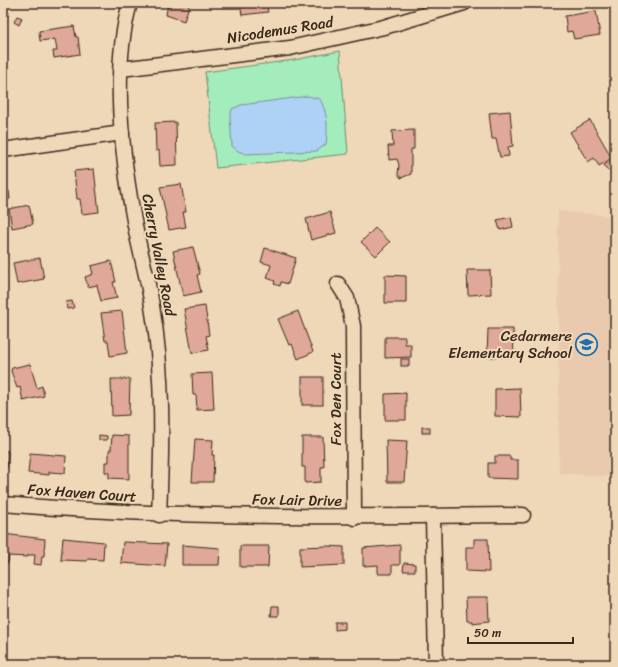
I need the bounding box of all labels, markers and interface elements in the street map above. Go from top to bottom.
street label: Nicodemus Road [225,9,336,51]
street label: Cherry Valley Road [134,192,184,319]
place label: Cedarmere Elementary School [448,323,573,366]
school or university icon: Cedarmere Elementary School [574,332,600,358]
street label: Fox Den Court [323,352,349,446]
street label: Fox Haven Court [27,476,138,510]
street label: Fox Lair Drive [252,486,342,514]
scale bar [468,619,573,645]
text: 50 m [474,622,501,644]

